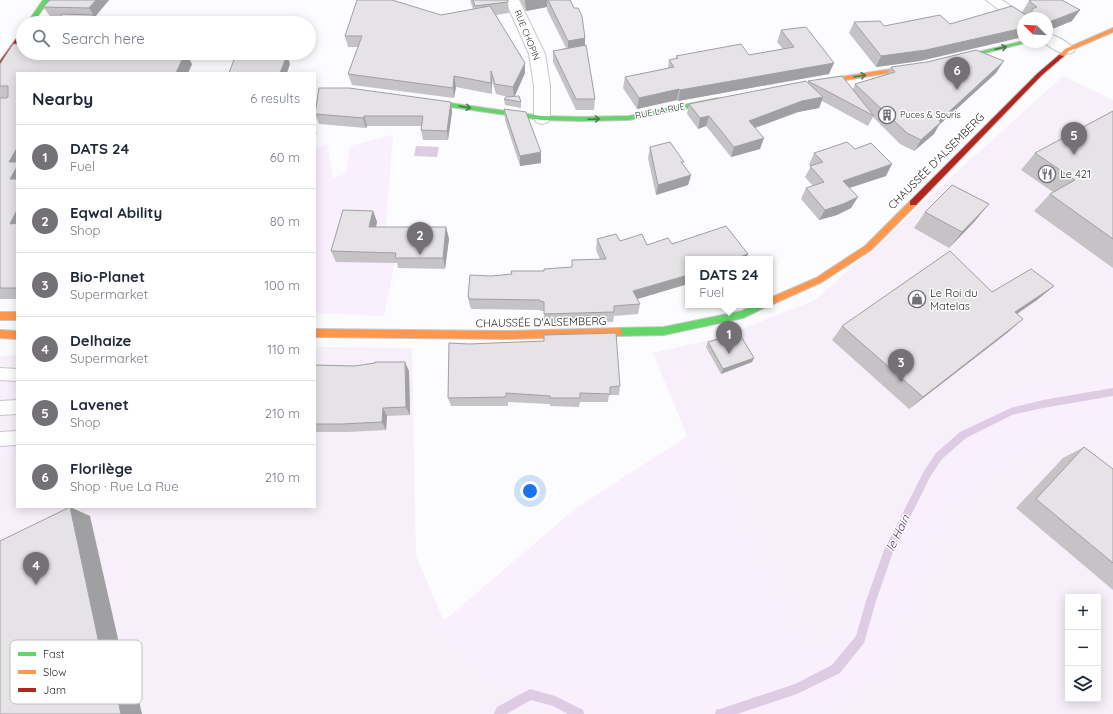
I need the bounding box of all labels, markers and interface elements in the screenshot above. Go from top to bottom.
street label: RUE CHOPIN [512,8,543,62]
north arrow [1017,12,1053,48]
search box [16,16,316,60]
icon: search [30,27,52,49]
text: Search here [62,29,145,48]
one-way arrow [995,43,1008,51]
pin: 6 [944,57,970,90]
one-way arrow [853,72,866,80]
text: Nearby [32,88,93,109]
text: 6 results [250,90,300,106]
street label: RUE LA RUE [634,100,686,121]
one-way arrow [458,103,471,111]
building icon: Puces & Souris [877,105,897,125]
place label: Puces & Souris [900,109,961,120]
street label: CHAUSSÉE D'ALSEMBERG [885,110,987,212]
one-way arrow [587,115,600,122]
pin: 5 [1061,122,1087,155]
text: DATS 24 [70,139,129,158]
text: 1 [42,149,48,165]
text: 60 m [270,149,300,165]
text: Fuel [70,158,95,174]
restaurant icon: Le 421 [1037,164,1057,184]
place label: Le 421 [1060,167,1091,181]
text: Eqwal Ability [70,203,162,222]
text: 2 [41,213,49,229]
text: 80 m [270,213,300,229]
text: Shop [70,222,100,238]
pin: 2 [407,222,433,255]
popup [685,256,773,308]
text: DATS 24 [699,265,759,284]
text: Bio-Planet [70,267,145,286]
text: 3 [42,277,48,293]
text: 100 m [264,277,300,293]
text: Fuel [699,284,724,300]
text: Supermarket [70,286,148,302]
place label: Le Roi du Matelas [930,286,978,313]
shop icon: Le Roi du Matelas [907,289,927,309]
street label: CHAUSSÉE D'ALSEMBERG [476,314,606,330]
pin: 1 [716,321,742,354]
text: Delhaize [70,331,131,350]
text: 4 [41,341,49,357]
text: 110 m [267,341,300,357]
pin: 3 [888,349,914,382]
text: Supermarket [70,350,148,366]
text: Lavenet [70,395,129,414]
text: 5 [41,405,49,421]
text: 210 m [265,405,300,421]
text: Shop [70,414,100,430]
text: Florilège [70,459,133,478]
text: 6 [41,469,49,485]
text: 210 m [265,469,300,485]
text: Shop · Rue La Rue [70,478,179,494]
your location [520,481,540,501]
water label: le Hain [882,511,913,553]
pin: 4 [23,552,49,585]
map controls [1065,594,1101,702]
button: + [1065,594,1101,630]
button: − [1065,630,1101,666]
legend [10,640,142,704]
text: Fast [43,647,65,661]
text: Slow [43,665,67,679]
button: layers [1065,666,1101,702]
text: Jam [43,683,66,697]

